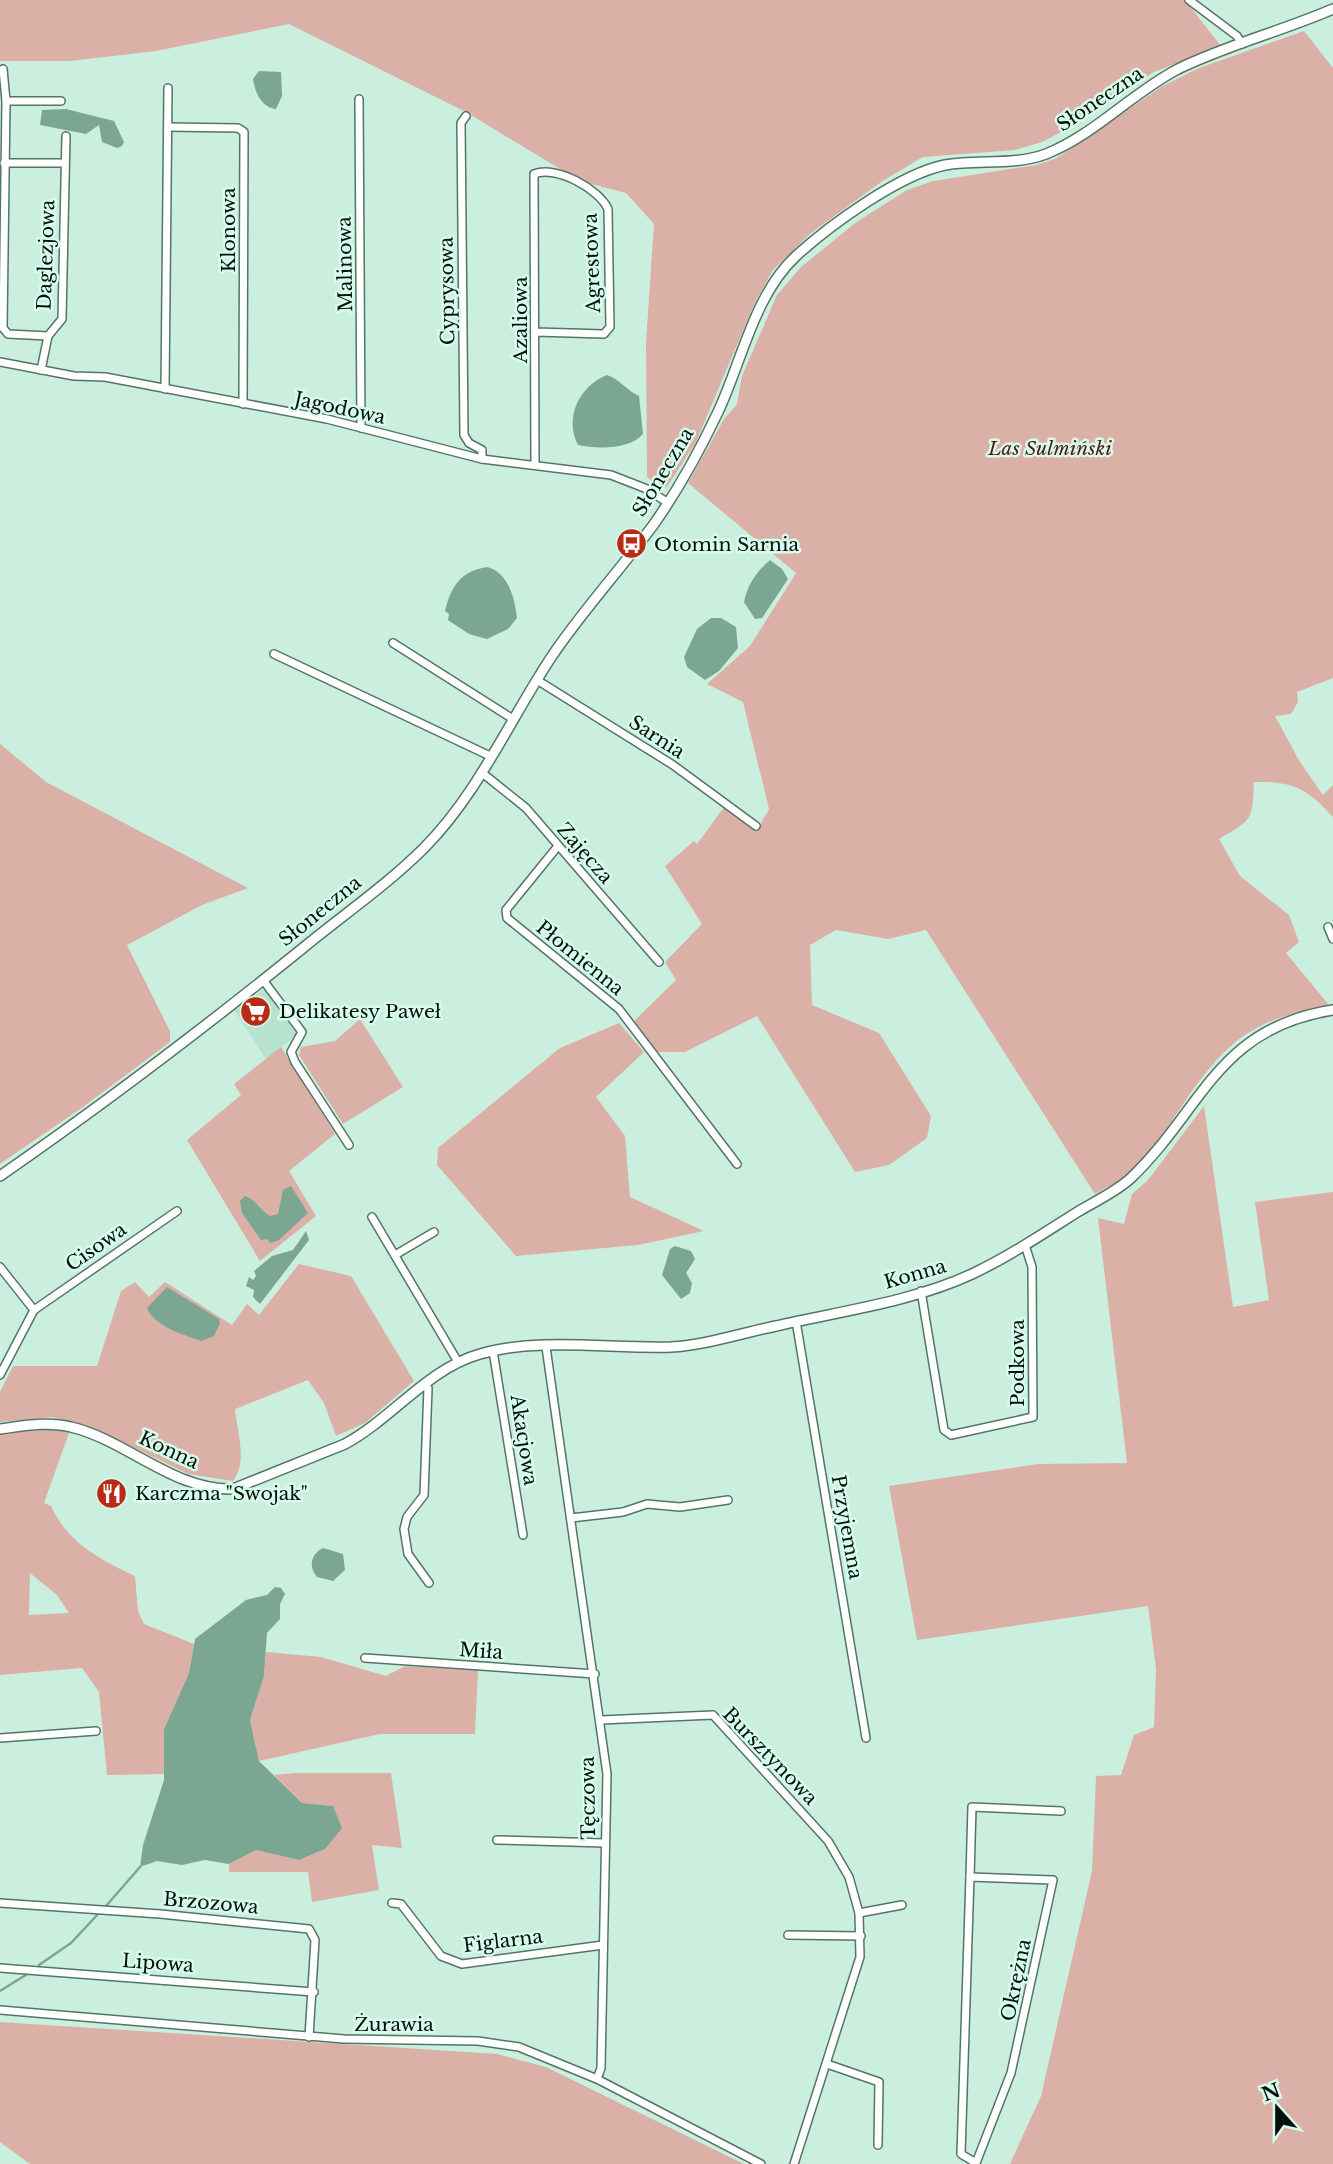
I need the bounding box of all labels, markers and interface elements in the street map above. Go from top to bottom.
street label: Słoneczna [1052,61,1148,136]
street label: Klonowa [217,187,240,273]
street label: Daglezjowa [33,199,59,311]
street label: Agrestowa [579,212,605,314]
street label: Malinowa [333,216,357,312]
street label: Cyprysowa [435,236,459,345]
street label: Azaliowa [509,276,532,365]
street label: Jagodowa [289,387,388,429]
street label: Słoneczna [628,423,699,520]
park label: Las Sulmiński [987,437,1112,460]
bus stop icon: Otomin Sarnia [614,527,648,561]
place label: Otomin Sarnia [654,533,799,556]
street label: Sarnia [625,710,690,764]
street label: Zajęcza [552,818,618,888]
street label: Słoneczna [274,871,366,951]
street label: Płomienna [532,916,629,1001]
supermarket icon: Delikatesy Paweł [239,994,273,1028]
place label: Delikatesy Paweł [279,1000,441,1023]
street label: Cisowa [61,1218,131,1276]
street label: Konna [881,1254,949,1294]
street label: Podkowa [1006,1319,1029,1407]
street label: Akacjowa [505,1392,543,1487]
street label: Konna [135,1426,203,1474]
street label: Przyjemna [827,1473,868,1581]
restaurant icon: Karczma "Swojak" [95,1476,129,1510]
place label: Karczma "Swojak" [135,1482,308,1505]
street label: Miła [458,1638,504,1664]
street label: Bursztynowa [718,1703,823,1810]
street label: Tęczowa [576,1756,600,1840]
street label: Brzozowa [162,1887,260,1919]
street label: Figlarna [462,1925,545,1957]
street label: Okrężna [996,1936,1036,2023]
street label: Lipowa [121,1949,195,1977]
street label: Żurawia [354,2013,434,2036]
north arrow [1242,2073,1312,2143]
text: N [1259,2079,1284,2107]

